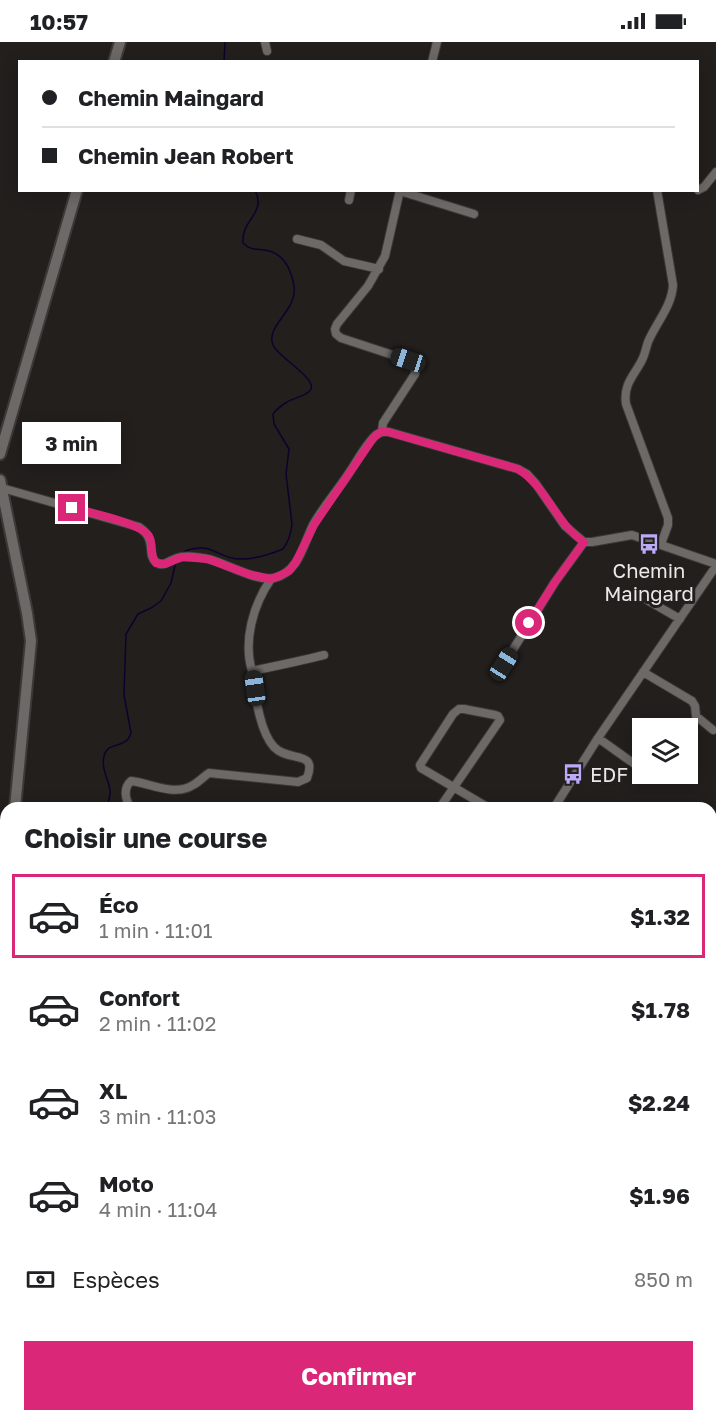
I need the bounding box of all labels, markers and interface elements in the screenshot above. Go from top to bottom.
text: 10:57 [30,8,88,35]
text: Chemin Maingard [78,84,264,111]
text: Chemin Jean Robert [78,142,294,169]
car [388,346,428,374]
callout: 3 min [22,421,122,463]
text: 3 min [45,431,98,455]
route end [58,494,85,521]
bus stop icon: Chemin Maingard [637,532,661,556]
place label: Chemin Maingard [604,558,694,605]
route start [515,609,542,636]
car [487,644,521,684]
car [244,669,266,707]
map controls [632,718,698,784]
button: layers [632,718,698,784]
bus stop icon: EDF [561,762,585,786]
place label: EDF [590,762,628,786]
text: Choisir une course [24,822,267,854]
icon: car [27,889,81,943]
text: Éco [99,891,138,918]
text: $1.32 [630,903,690,930]
text: 1 min · 11:01 [99,918,213,942]
icon: car [27,982,81,1036]
text: Confort [99,984,180,1011]
text: $1.78 [631,996,690,1023]
text: 2 min · 11:02 [99,1011,216,1035]
icon: car [27,1075,81,1129]
text: XL [99,1077,127,1104]
text: $2.24 [628,1089,690,1116]
text: 3 min · 11:03 [99,1104,217,1128]
icon: car [27,1168,81,1222]
text: Moto [99,1170,154,1197]
text: $1.96 [629,1182,690,1209]
text: 4 min · 11:04 [99,1197,218,1221]
icon: cash [24,1263,57,1296]
text: Espèces [72,1266,160,1293]
text: 850 m [634,1267,693,1291]
button: Confirmer [24,1341,693,1410]

